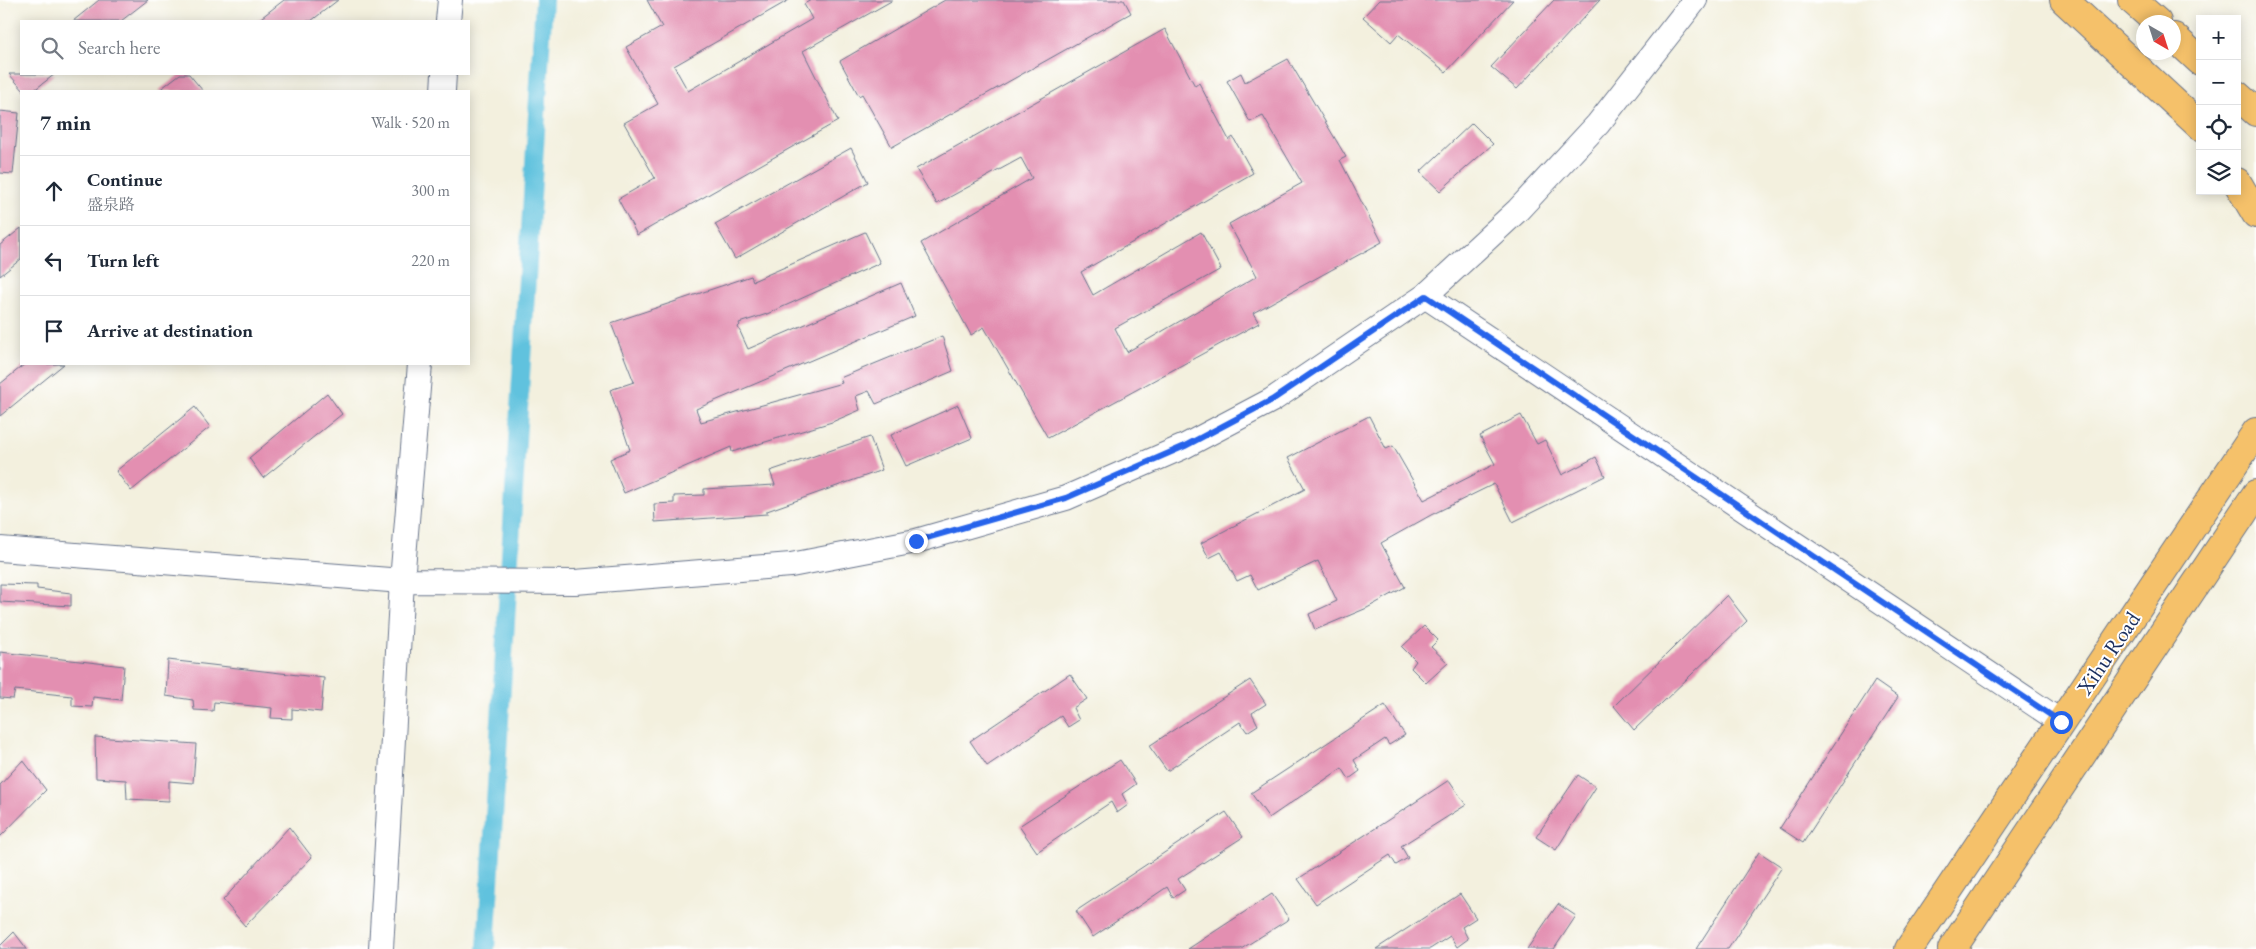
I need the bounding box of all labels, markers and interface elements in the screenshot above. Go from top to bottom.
north arrow [2136,15,2181,60]
map controls [2196,15,2241,195]
button: + [2196,15,2241,60]
search box [20,20,470,75]
icon: search [38,34,66,62]
text: Search here [78,35,160,60]
button: − [2196,60,2241,105]
button: locate [2196,105,2241,150]
text: 7 min [40,109,91,136]
text: Walk · 520 m [371,112,450,133]
button: layers [2196,150,2241,195]
text: Continue [87,167,162,192]
icon: ahead [40,177,68,205]
text: 300 m [411,180,450,201]
text: 盛泉路 [87,194,135,215]
icon: left [40,247,68,275]
text: Turn left [87,248,159,273]
text: 220 m [411,250,450,271]
icon: arrive [40,317,68,345]
text: Arrive at destination [87,318,253,343]
route end [905,530,928,553]
street label: Xihu Road [2069,605,2147,701]
route start [2050,711,2073,734]

